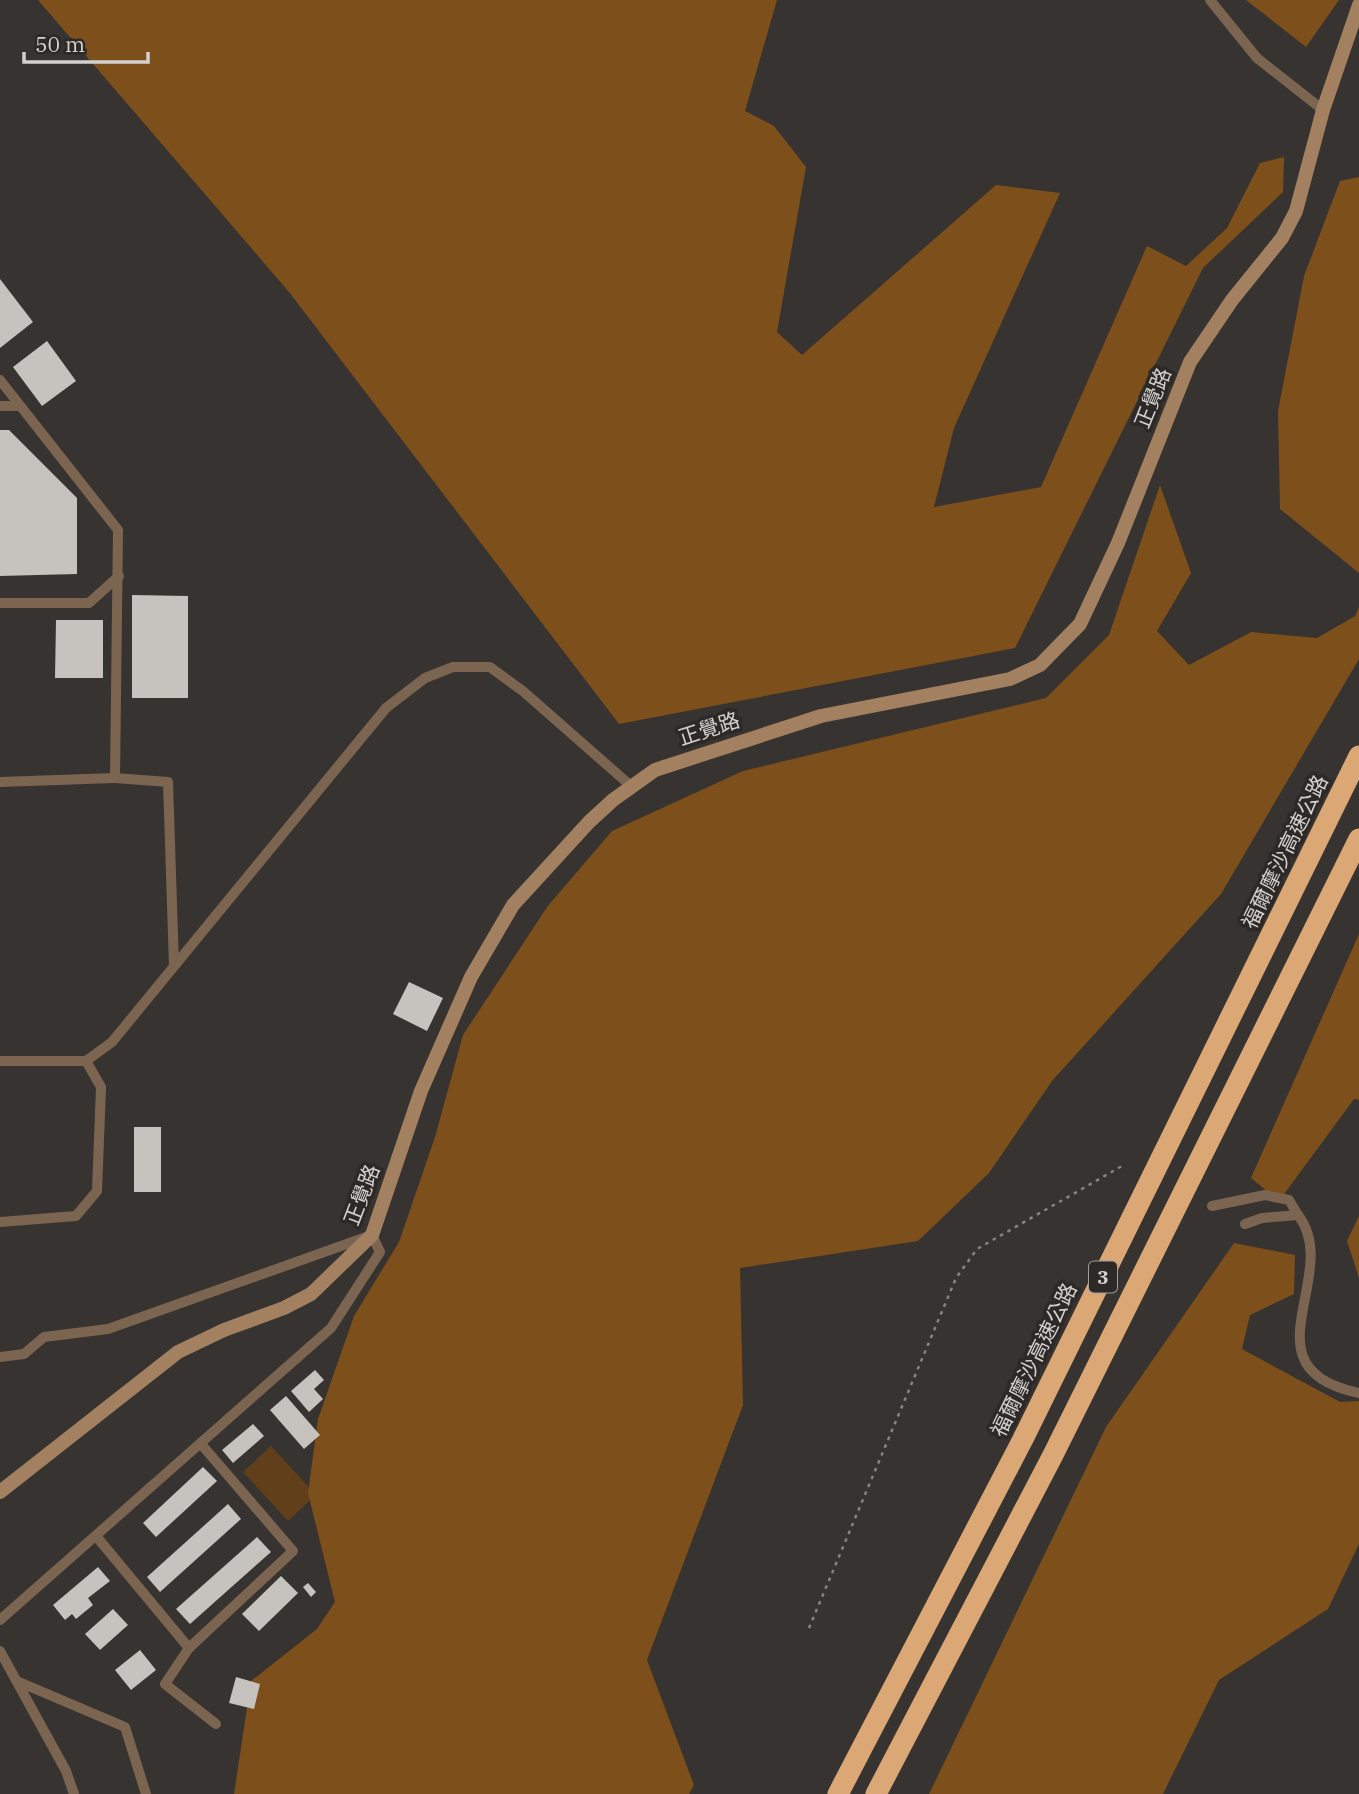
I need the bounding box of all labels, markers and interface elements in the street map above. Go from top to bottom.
scale bar [24,21,149,65]
text: 50 m [35,30,85,58]
street label: 正覺路 [1127,363,1177,432]
street label: 正覺路 [674,705,743,751]
street label: 福爾摩沙高速公路 [1235,770,1334,933]
street label: 正覺路 [337,1160,385,1229]
road number: 3 [1089,1261,1117,1292]
street label: 福爾摩沙高速公路 [984,1278,1083,1441]

